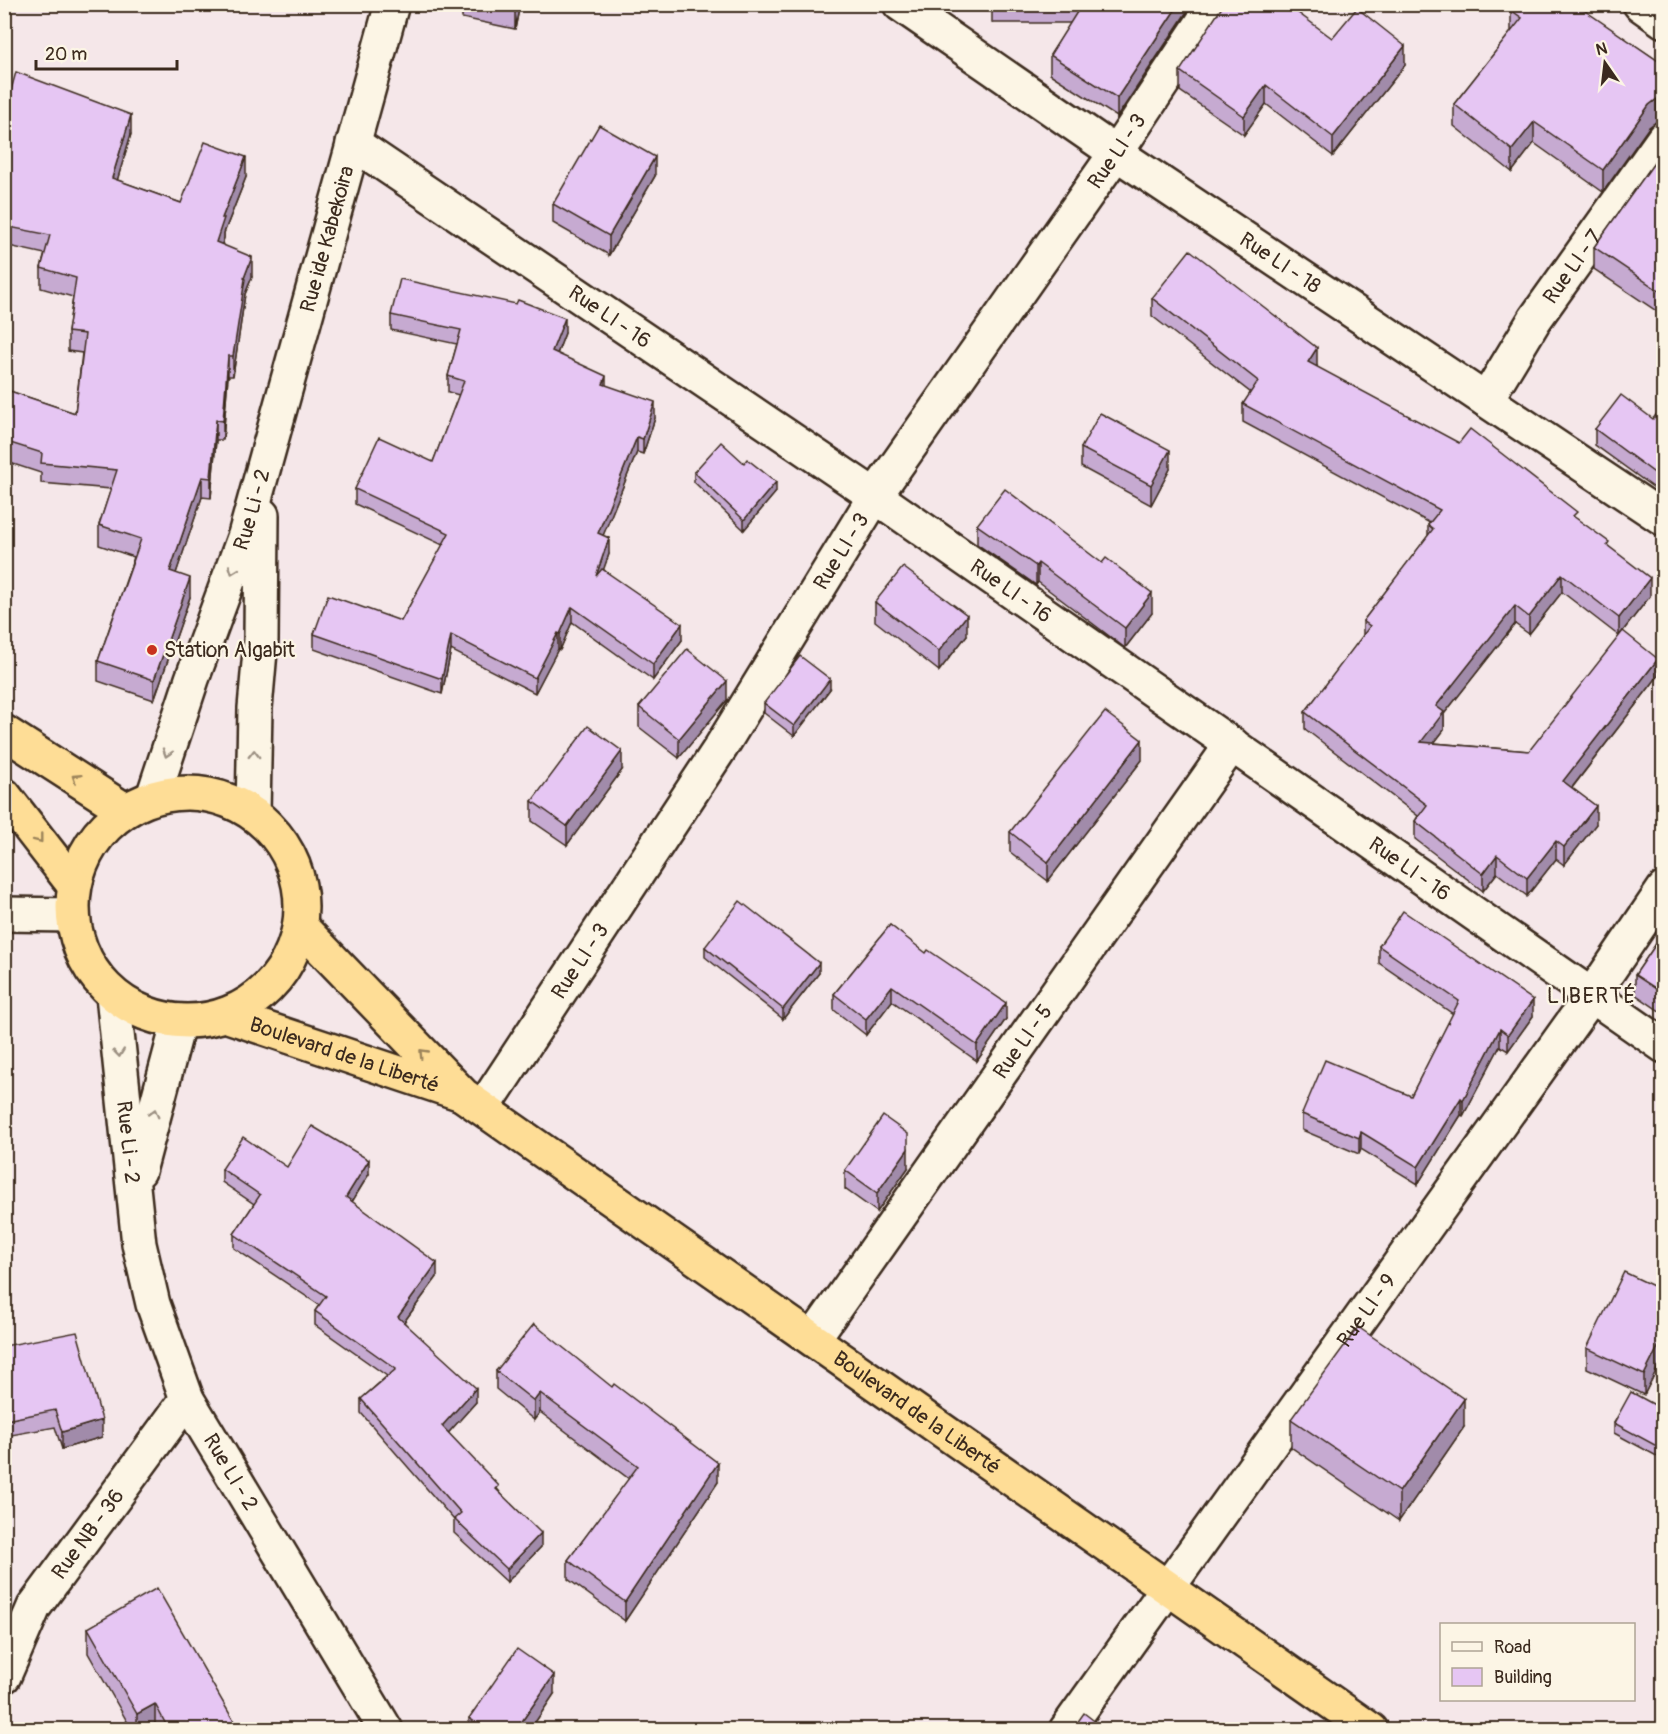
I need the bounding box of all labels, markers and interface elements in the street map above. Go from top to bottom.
scale bar [36,33,177,71]
north arrow [1575,33,1635,93]
text: N [1594,38,1609,60]
text: 20 m [45,43,87,66]
street label: Rue LI - 3 [1082,109,1152,194]
street label: Rue ide Kabekoira [294,163,361,315]
street label: Rue LI - 7 [1537,225,1608,309]
street label: Rue LI - 18 [1234,226,1326,300]
street label: Rue LI - 16 [563,280,656,355]
street label: Rue Li - 2 [228,466,277,554]
street label: Rue LI - 3 [808,508,875,595]
street label: Rue LI - 16 [964,553,1057,629]
one-way arrow [228,564,240,575]
place label: Station Algabit [164,637,296,664]
marker: Station Algabit [145,643,159,657]
one-way arrow [162,747,175,758]
one-way arrow [248,750,260,759]
one-way arrow [72,774,82,786]
street label: Rue LI - 16 [1363,831,1456,907]
one-way arrow [32,833,43,844]
street label: Rue LI - 3 [546,918,615,1004]
district label: LIBERTÉ [1547,982,1637,1010]
street label: Rue LI - 5 [987,999,1058,1084]
street label: Boulevard de la Liberté [246,1011,443,1100]
one-way arrow [112,1048,125,1057]
one-way arrow [419,1049,430,1060]
street label: Rue Li - 2 [110,1100,146,1185]
one-way arrow [147,1108,159,1119]
street label: Rue LI - 9 [1331,1269,1402,1353]
street label: Boulevard de la Liberté [828,1345,1006,1481]
street label: Rue LI - 2 [197,1429,264,1516]
street label: Rue NB - 36 [46,1484,130,1585]
legend [1440,1623,1635,1701]
text: Road [1494,1636,1531,1659]
text: Building [1494,1666,1552,1689]

